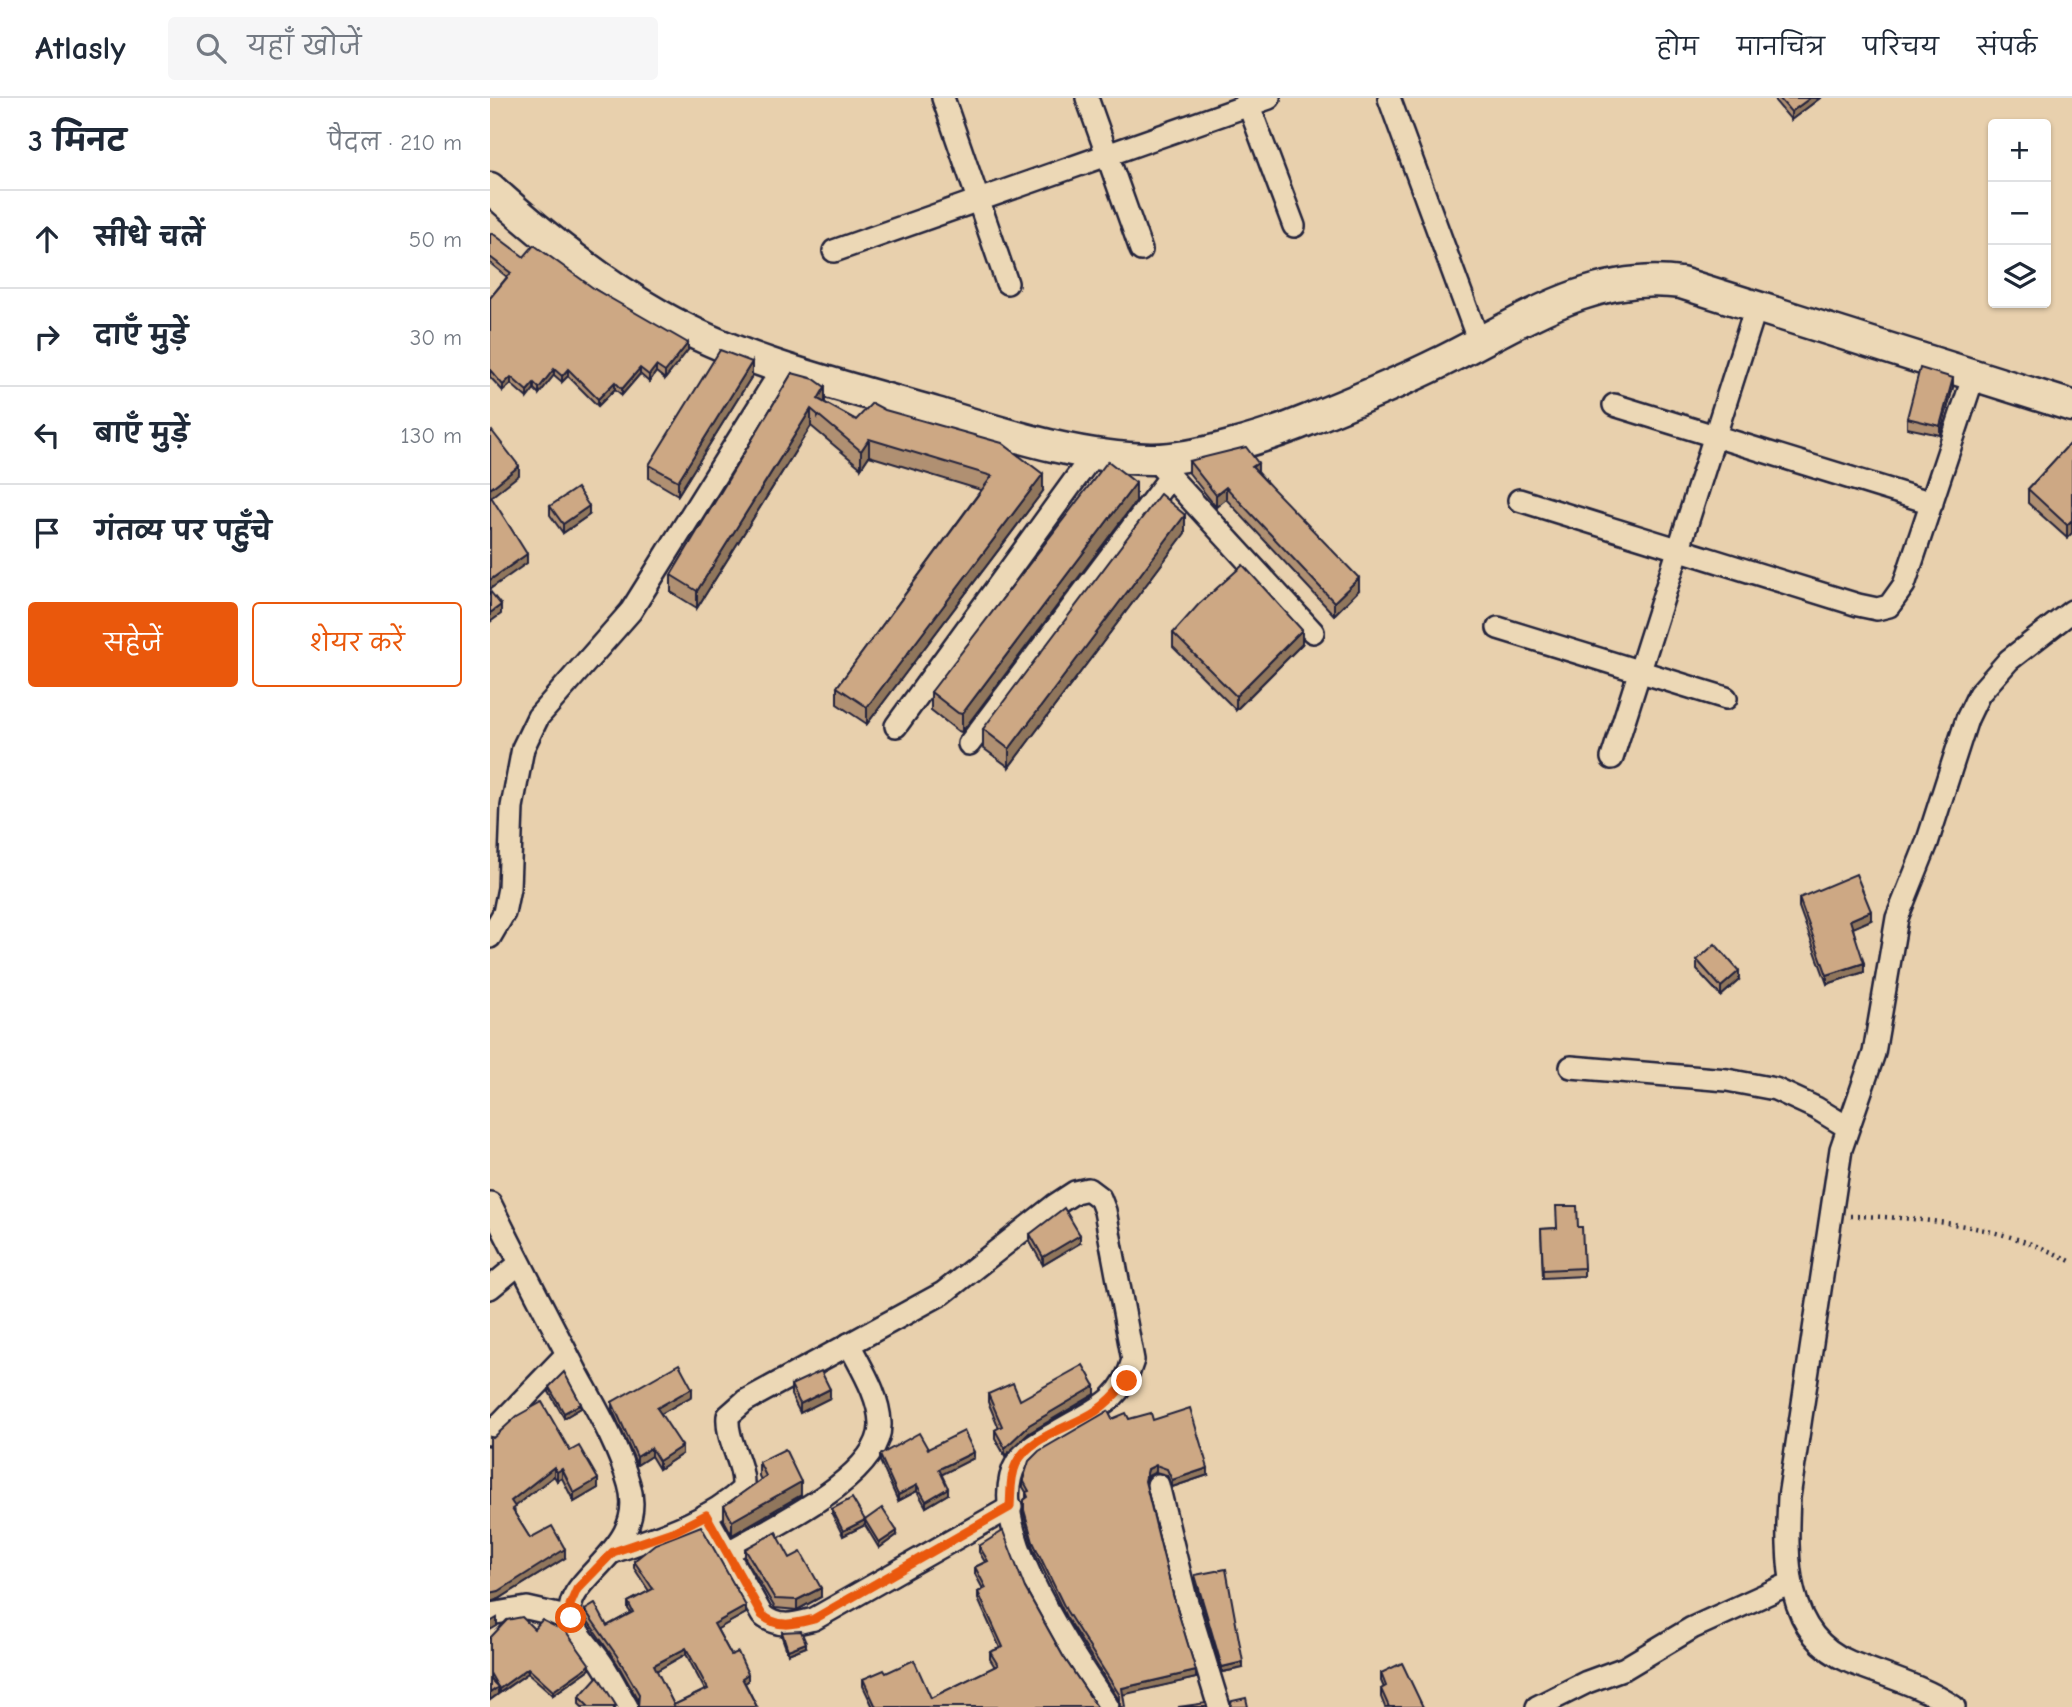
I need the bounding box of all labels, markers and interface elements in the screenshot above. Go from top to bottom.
search box [168,17,658,80]
text: Atlasly [35,29,126,67]
icon: search [192,29,230,67]
text: यहाँ खोजें [248,32,361,62]
text: होम [1656,33,1699,61]
text: मानचित्र [1737,33,1825,61]
text: परिचय [1863,33,1939,61]
text: संपर्क [1977,33,2037,61]
map controls [1988,119,2051,308]
button: + [1988,119,2051,182]
text: 3 मिनट [28,124,126,159]
text: पैदल · 210 m [328,129,462,156]
button: − [1988,182,2051,245]
icon: ahead [28,220,66,258]
text: सीधे चलें [95,223,204,253]
text: 50 m [409,226,462,253]
button: layers [1988,245,2051,308]
icon: right [28,318,66,356]
text: दाएँ मुड़ें [95,321,188,351]
text: 30 m [410,324,462,351]
icon: left [28,416,66,454]
text: बाएँ मुड़ें [95,419,189,449]
text: 130 m [401,422,462,449]
icon: arrive [28,514,66,552]
text: गंतव्य पर पहुँचे [95,517,272,547]
button: सहेजें [28,602,238,687]
button: शेयर करें [252,602,462,687]
route end [1111,1365,1142,1396]
route start [555,1602,586,1633]

